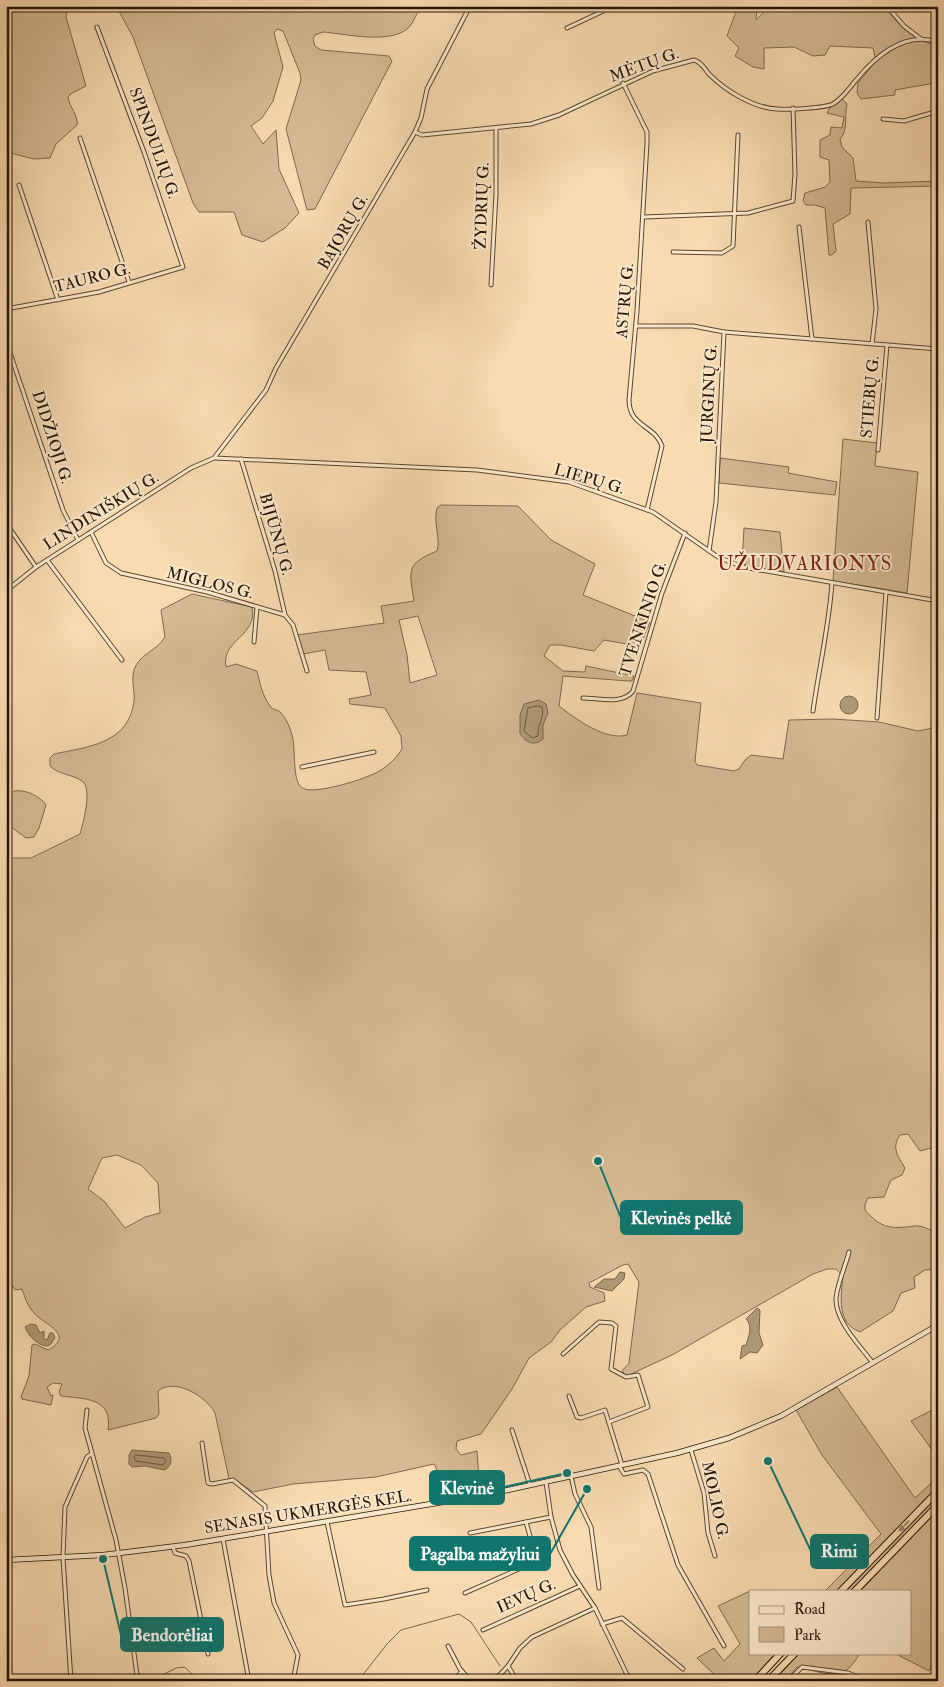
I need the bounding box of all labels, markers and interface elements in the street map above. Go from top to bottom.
street label: MĖTŲ G. [607,43,681,87]
street label: SPINDULIŲ G. [125,85,183,201]
street label: ŽYDRIŲ G. [469,162,494,250]
street label: BAJORŲ G. [313,191,373,274]
street label: TAURO G. [52,259,132,297]
street label: ASTRŲ G. [612,263,638,340]
street label: JURGINŲ G. [696,344,723,445]
street label: STIEBŲ G. [856,355,884,439]
street label: DIDŽIOJI G. [27,388,77,486]
street label: LIEPŲ G. [552,459,626,499]
street label: LINDINIŠKIŲ G. [39,467,162,555]
street label: BIJŪNŲ G. [254,491,297,578]
district label: UŽUDVARIONYS [718,550,892,576]
street label: TVENKINIO G. [615,559,671,679]
street label: MIGLOS G. [165,563,255,603]
callout: Klevinės pelkė [621,1201,742,1234]
text: Klevinės pelkė [630,1207,732,1230]
street label: MOLIO G. [697,1459,733,1541]
callout: Klevinė [430,1471,504,1504]
text: Klevinė [440,1477,494,1500]
street label: SENASIS UKMERGĖS KEL. [203,1486,413,1538]
one-way arrow [898,1520,910,1532]
callout: Rimi [811,1535,868,1568]
callout: Pagalba mažyliui [410,1537,550,1570]
text: Rimi [821,1540,857,1563]
text: Pagalba mažyliui [420,1543,540,1566]
street label: IEVŲ G. [493,1574,559,1618]
legend [749,1590,912,1654]
text: Road [794,1600,826,1619]
callout: Bendorėliai [121,1618,223,1651]
text: Bendorėliai [131,1624,213,1647]
text: Park [794,1626,821,1645]

